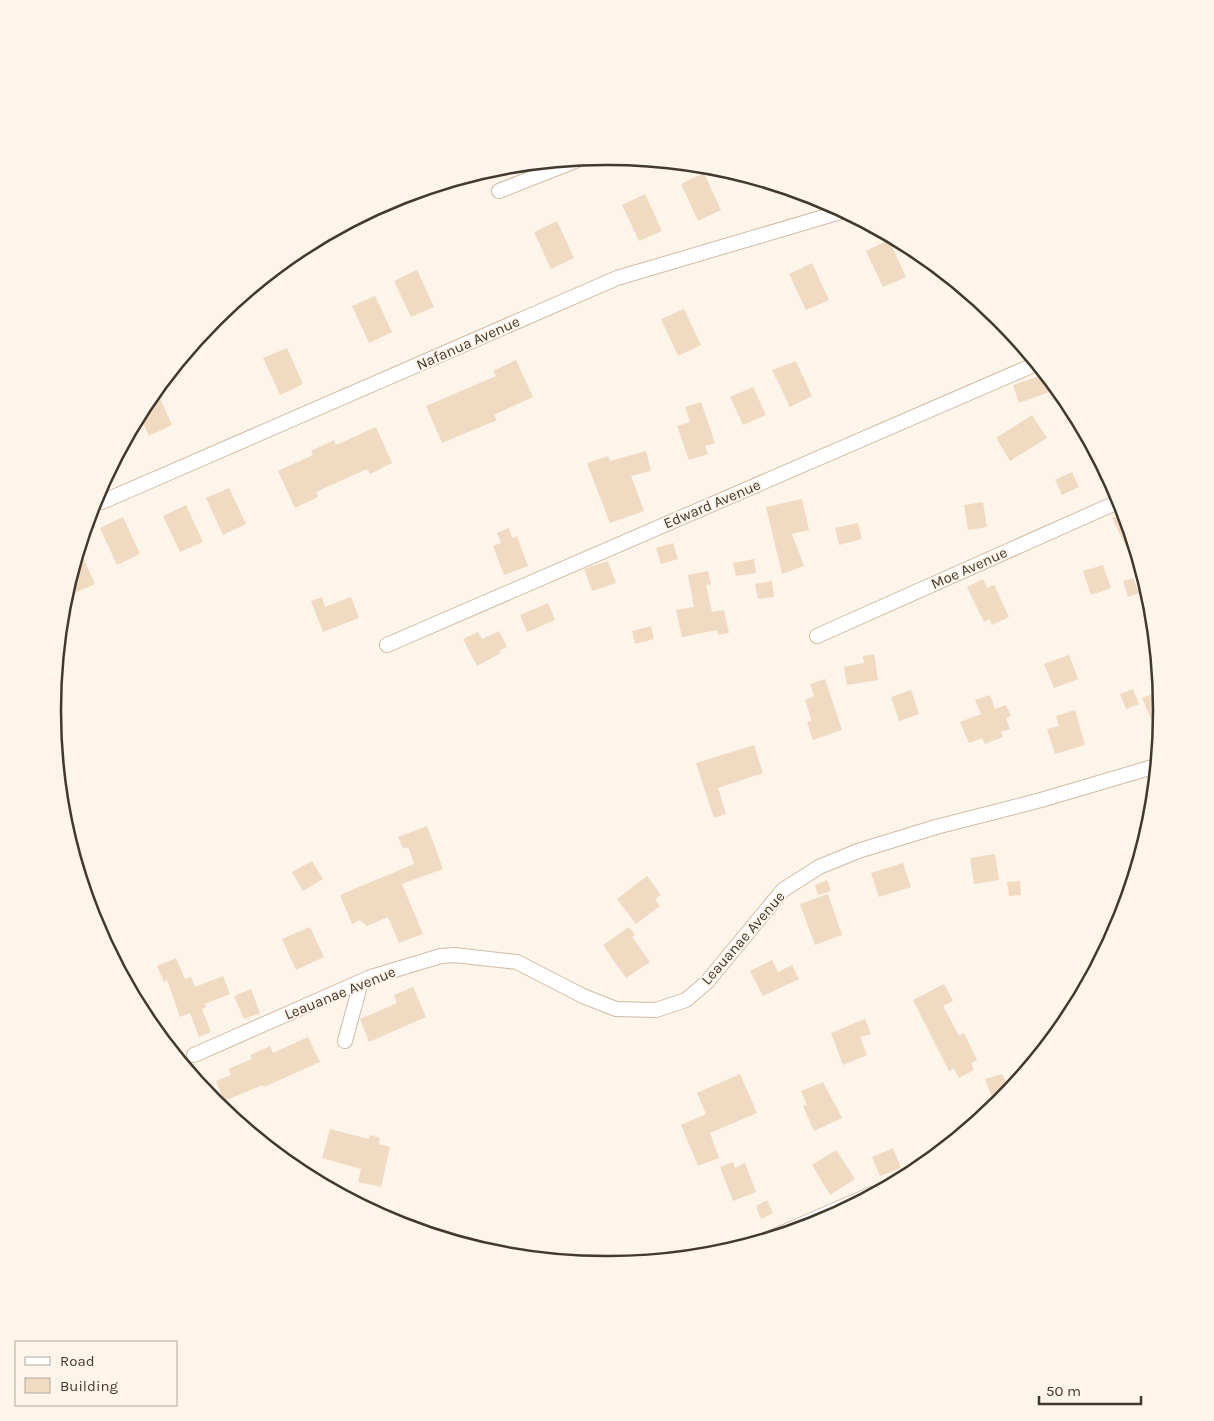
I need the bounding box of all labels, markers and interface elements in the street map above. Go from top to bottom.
street label: Nafanua Avenue [414,312,522,374]
street label: Edward Avenue [661,475,763,533]
street label: Moe Avenue [928,543,1010,593]
street label: Leauanae Avenue [697,887,789,989]
street label: Leauanae Avenue [282,963,398,1023]
legend [15,1341,178,1406]
text: Road [60,1352,95,1370]
scale bar [1039,1374,1142,1406]
text: Building [60,1377,118,1395]
text: 50 m [1046,1382,1081,1400]

